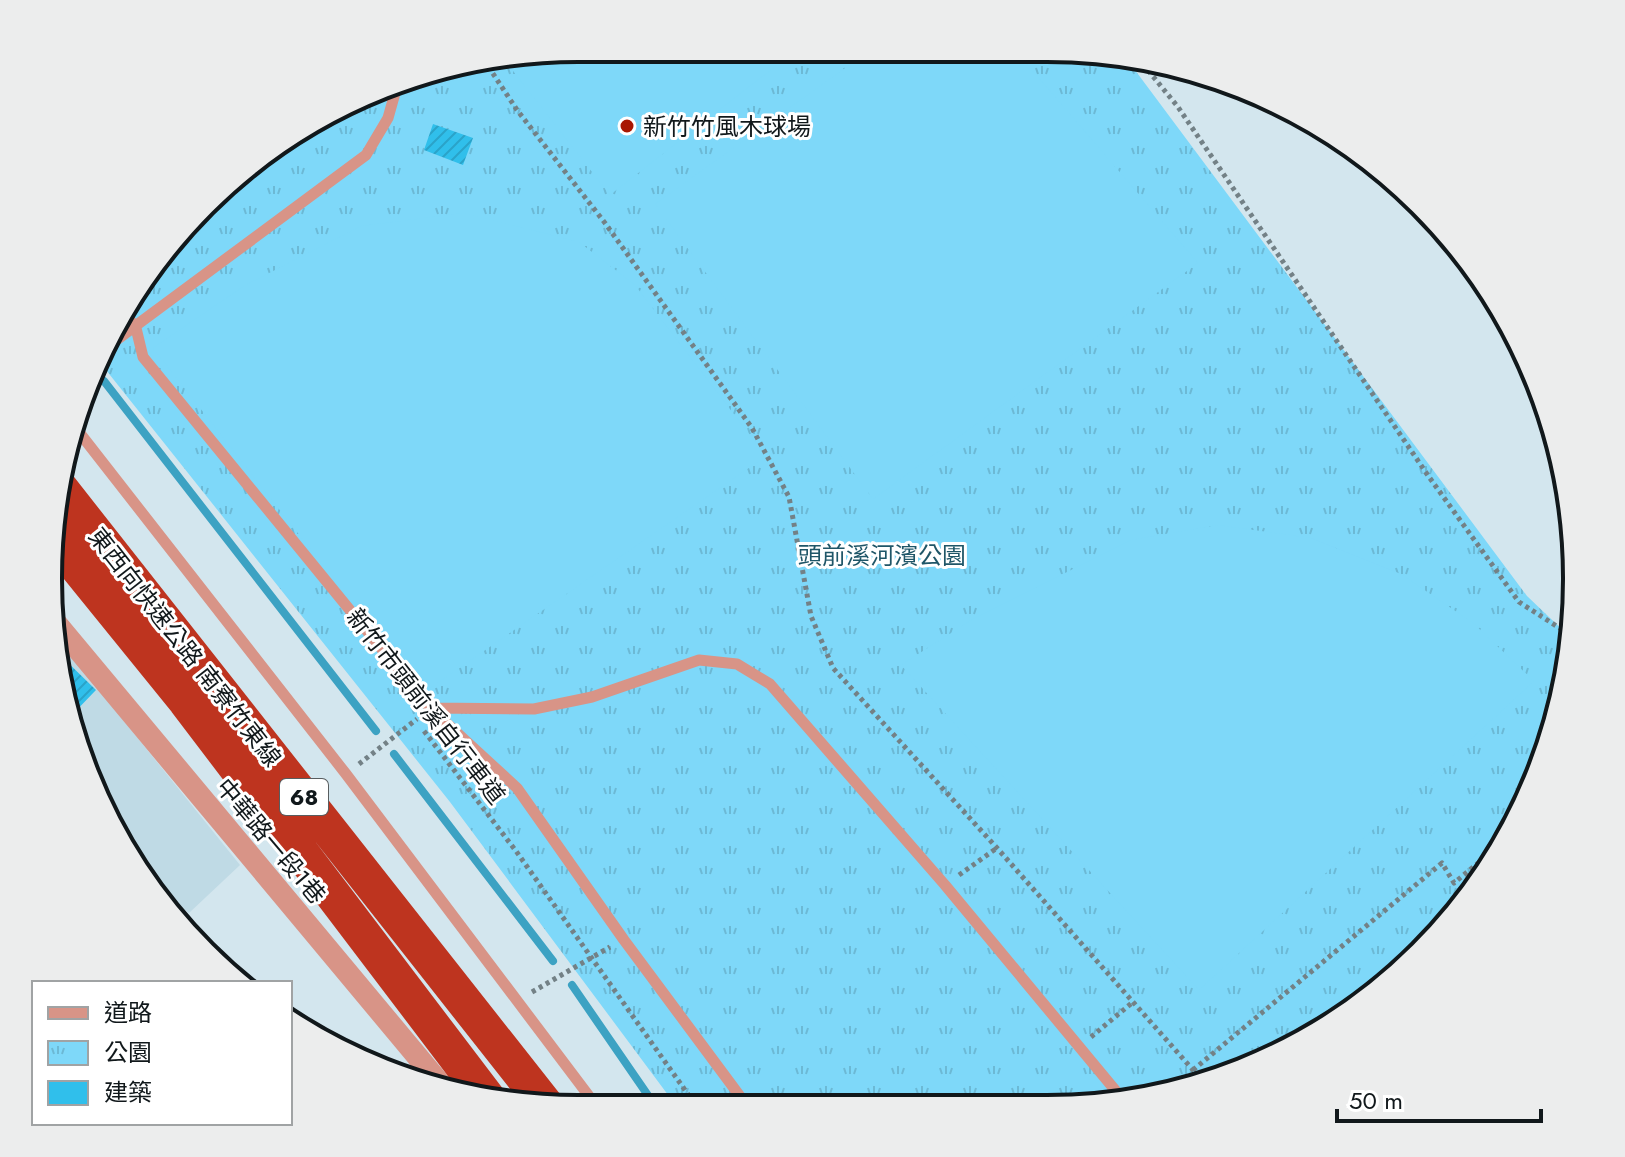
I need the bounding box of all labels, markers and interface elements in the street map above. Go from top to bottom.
place label: 新竹竹風木球場 [643,109,811,144]
marker: 新竹竹風木球場 [618,117,636,135]
street label: 東西向快速公路 南寮竹東線 [80,520,290,774]
park label: 頭前溪河濱公園 [798,538,966,573]
street label: 新竹市頭前溪自行車道 [338,601,514,811]
street label: 中華路一段1巷 [208,770,334,912]
road number: 68 [280,779,328,815]
legend [32,981,292,1125]
text: 道路 [104,995,152,1030]
text: 公園 [104,1035,152,1070]
scale bar [1337,1073,1541,1123]
text: 建築 [104,1075,152,1110]
text: 50 m [1349,1083,1403,1118]

